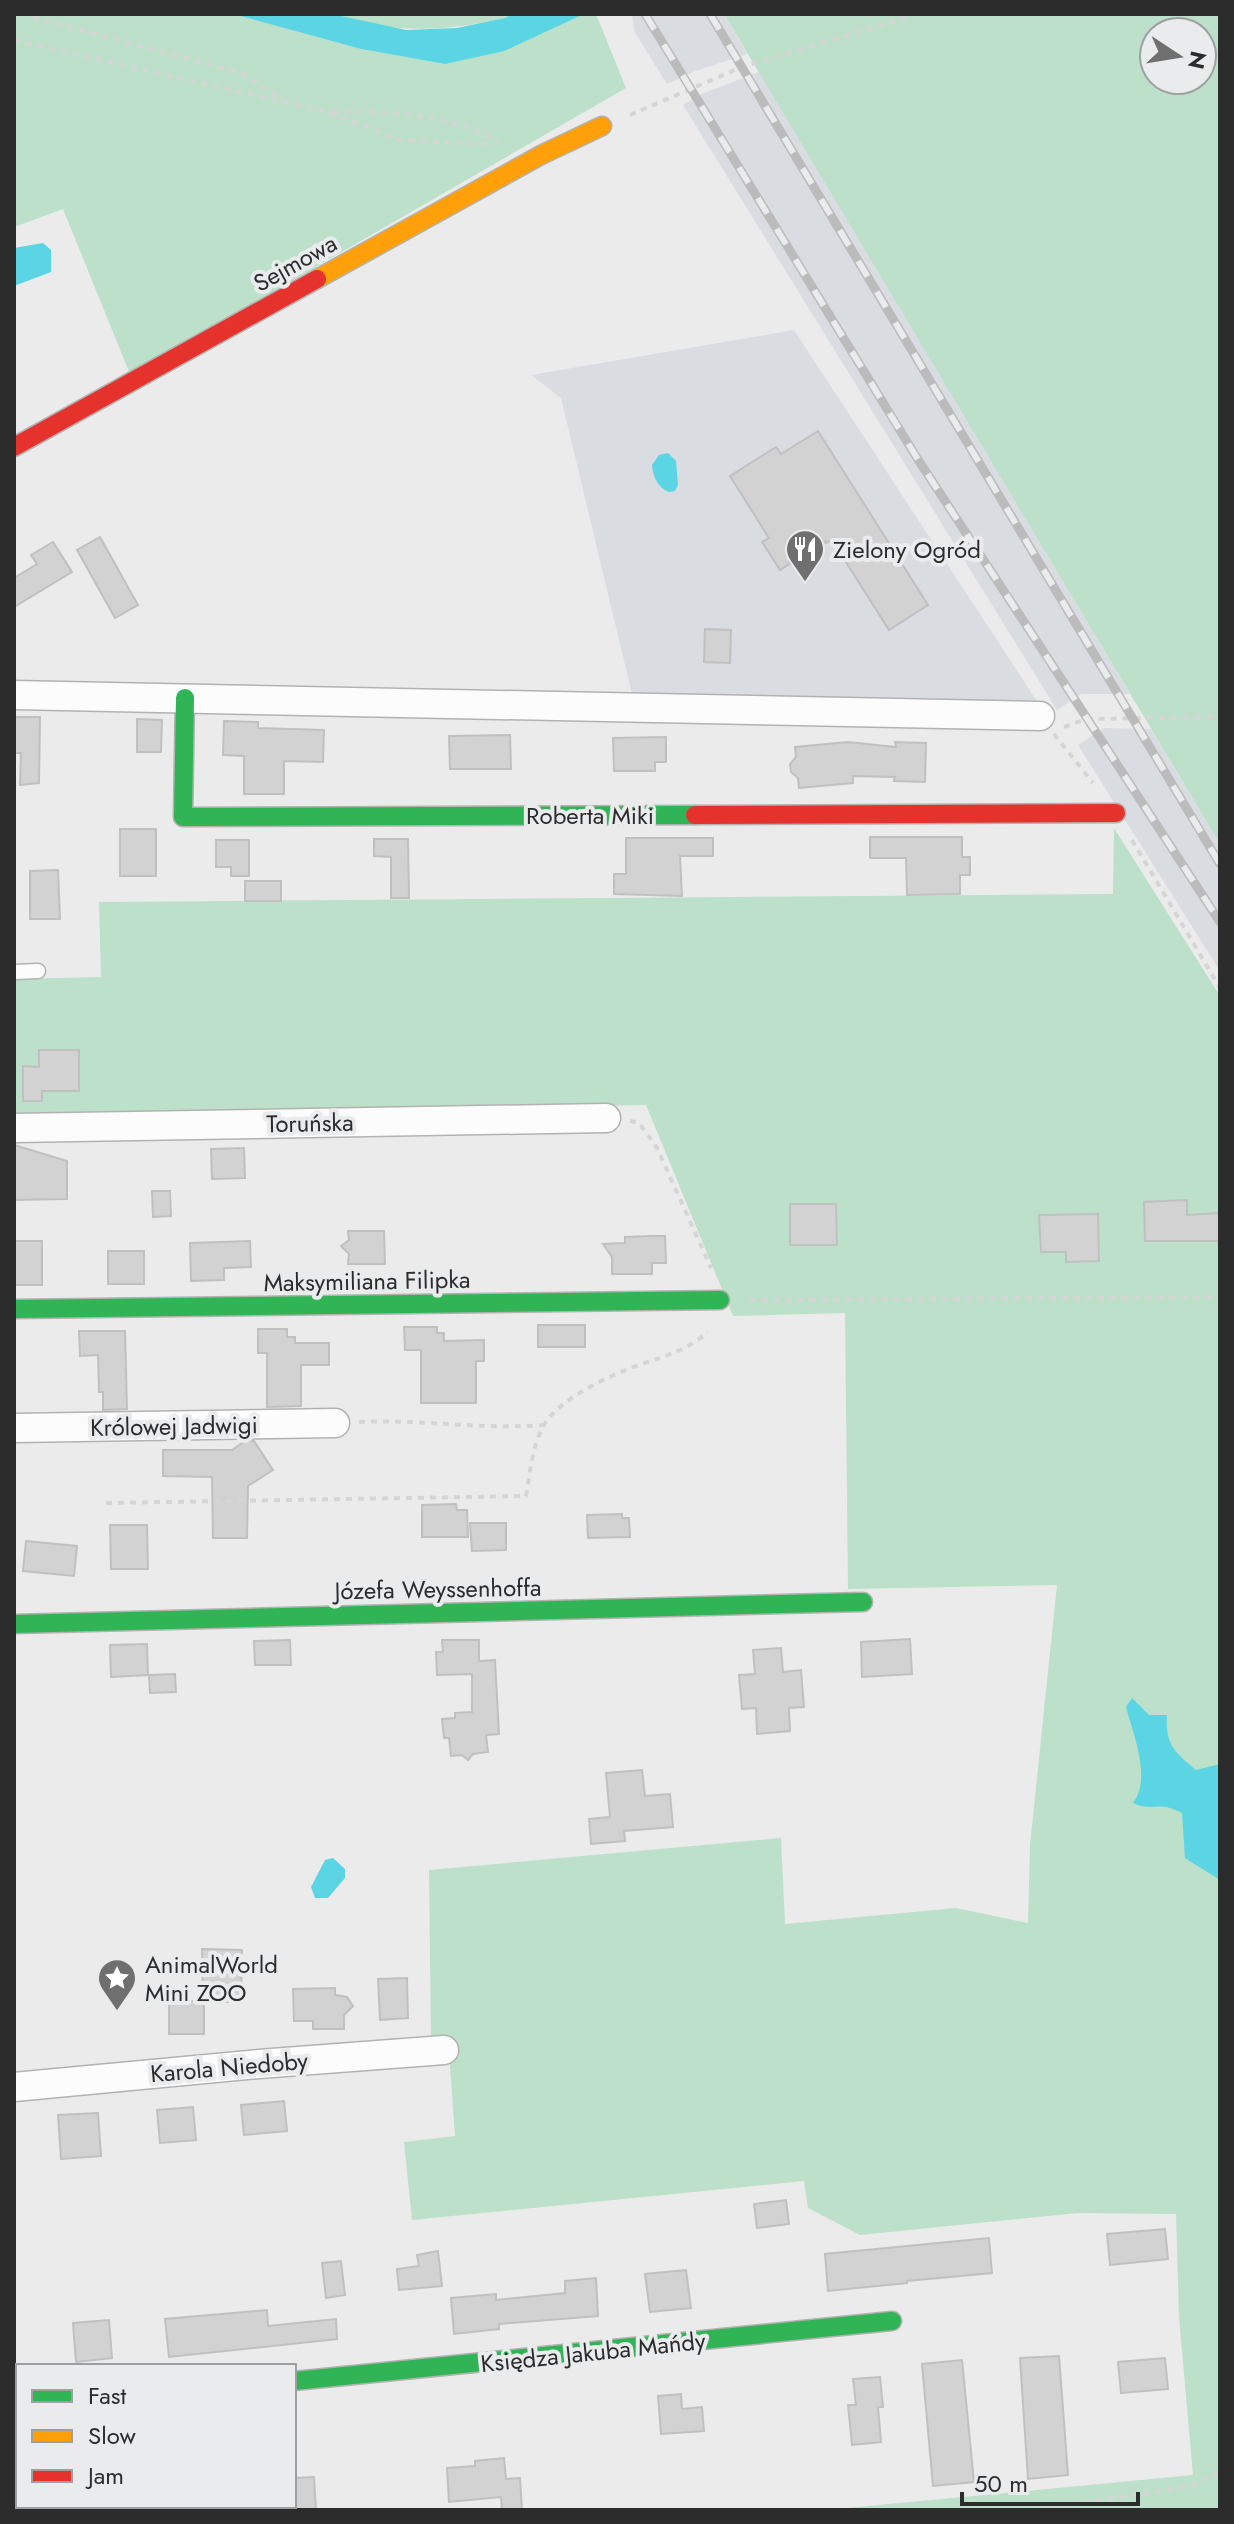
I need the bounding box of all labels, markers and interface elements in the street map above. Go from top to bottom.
north arrow [1138,16,1218,96]
text: N [1180,48,1215,72]
street label: Sejmowa [247,226,343,300]
restaurant icon: Zielony Ogród [784,528,826,583]
place label: Zielony Ogród [833,532,981,567]
street label: Roberta Miki [526,798,654,833]
street label: Toruńska [266,1105,354,1141]
street label: Maksymiliana Filipka [263,1262,471,1300]
street label: Królowej Jadwigi [90,1407,258,1445]
street label: Józefa Weyssenhoffa [331,1570,542,1608]
place label: AnimalWorld Mini ZOO [145,1947,278,2010]
place icon: AnimalWorld Mini ZOO [96,1957,138,2012]
street label: Karola Niedoby [149,2043,310,2091]
street label: Księdza Jakuba Mańdy [479,2323,708,2381]
legend [16,2364,296,2508]
text: Fast [88,2378,126,2413]
text: Slow [88,2418,136,2453]
scale bar [962,2456,1138,2506]
text: Jam [85,2458,124,2493]
text: 50 m [974,2466,1028,2501]

